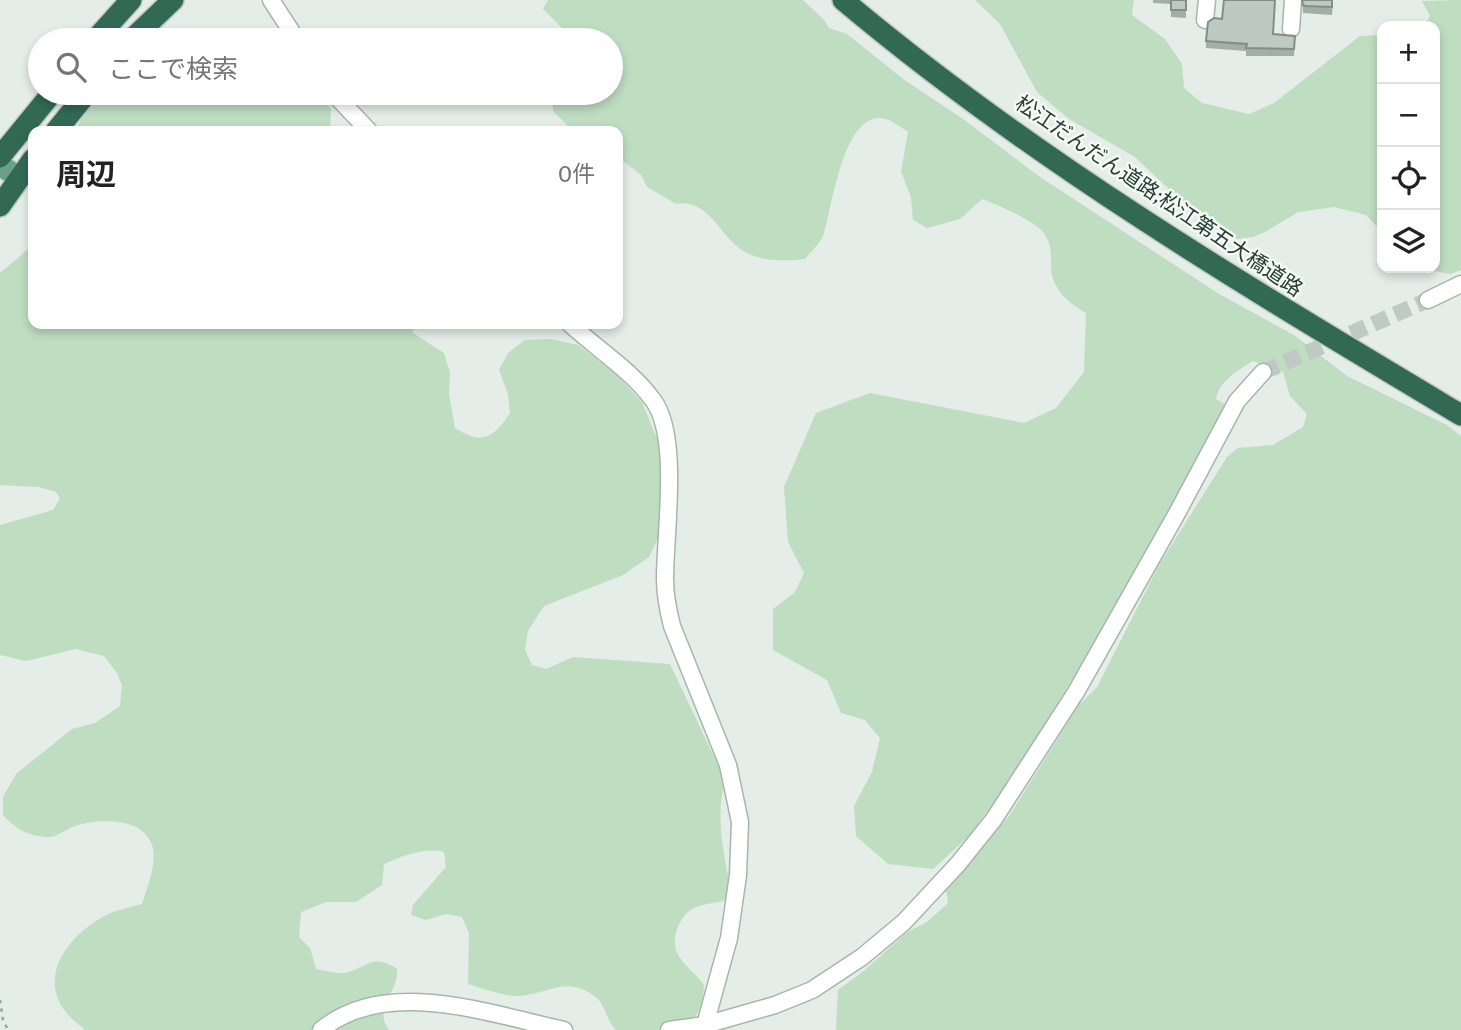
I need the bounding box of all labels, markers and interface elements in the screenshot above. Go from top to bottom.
map controls [1377,21,1440,273]
button: + [1377,21,1440,84]
search box [28,28,623,105]
icon: search [52,48,90,86]
text: ここで検索 [108,53,238,84]
button: − [1377,84,1440,147]
street label: 松江だんだん道路;松江第五大橋道路 [1011,90,1308,301]
button: locate [1377,147,1440,210]
text: 周辺 [56,156,116,192]
text: 0件 [558,160,595,187]
button: layers [1377,210,1440,273]

